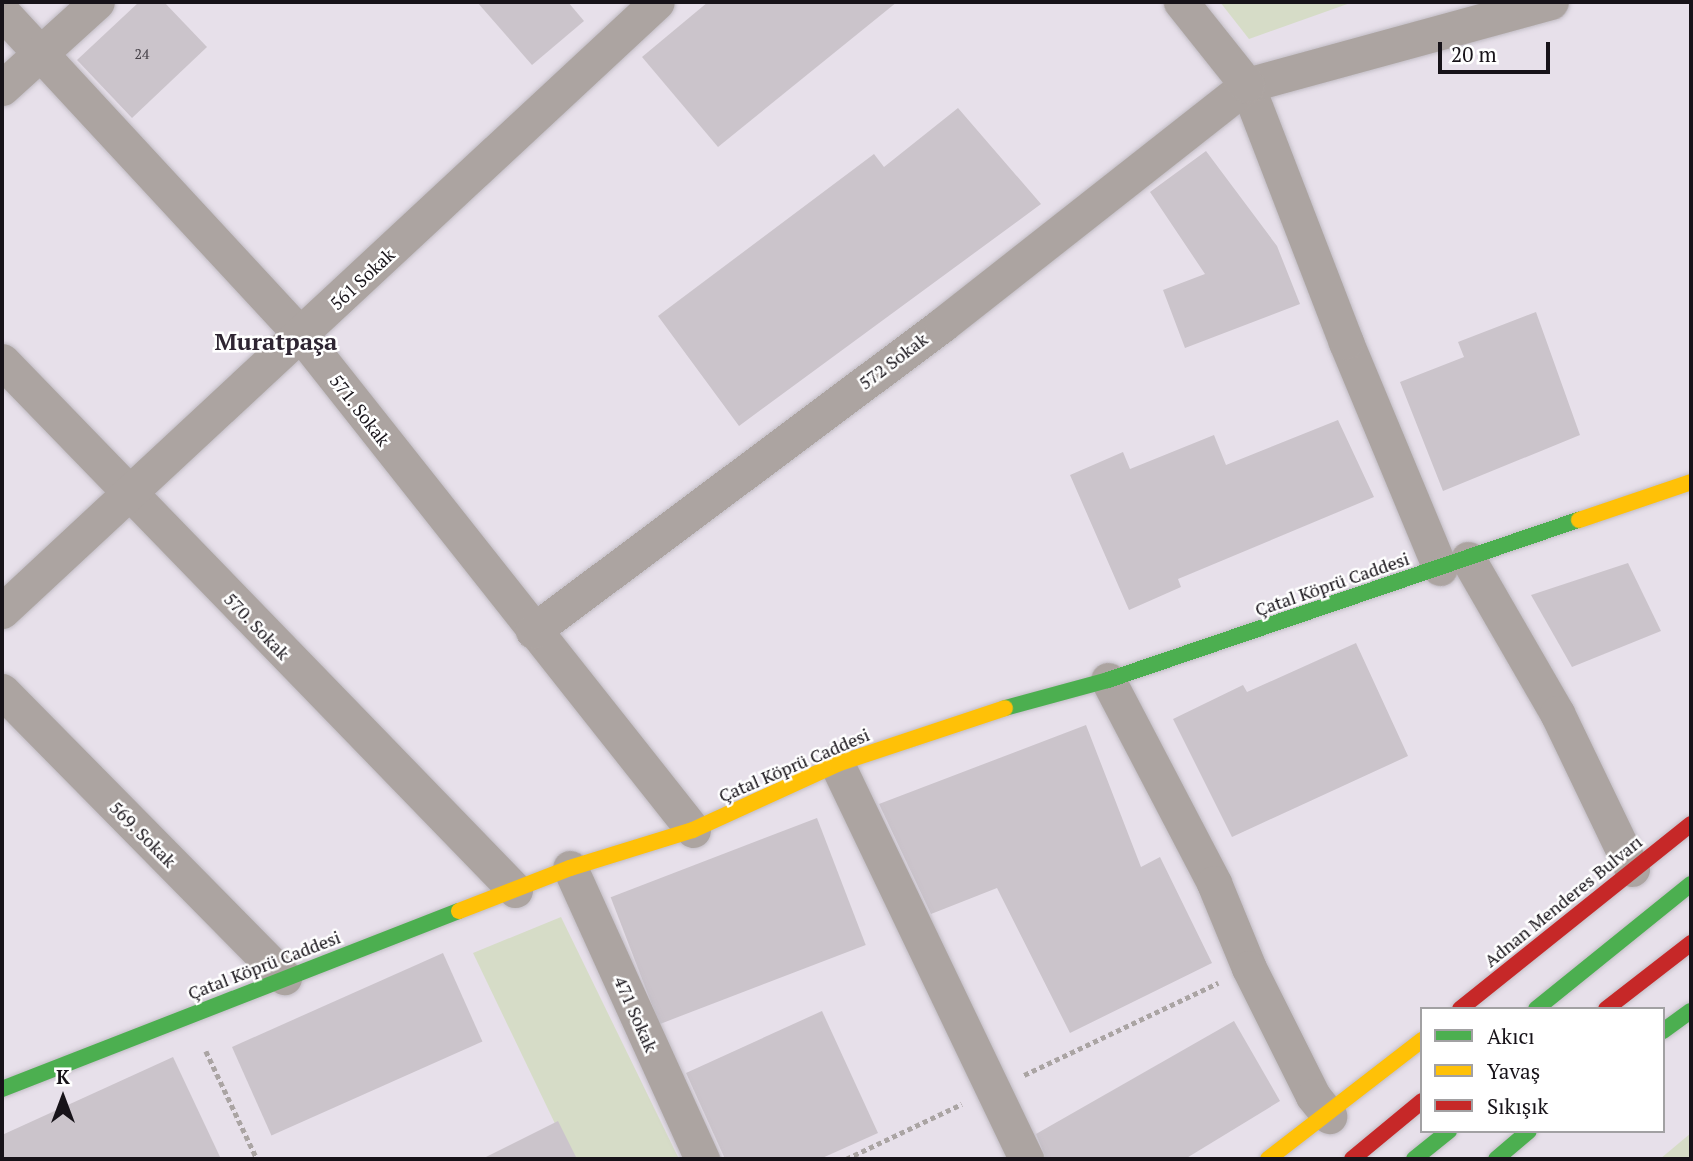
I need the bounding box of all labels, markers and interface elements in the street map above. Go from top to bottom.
scale bar [1441,28,1553,72]
text: 20 m [1451,40,1497,68]
house number: 24 [135,46,149,62]
street label: 561 Sokak [325,244,399,314]
district label: Muratpaşa [215,328,337,356]
street label: 572 Sokak [854,328,932,394]
street label: 571. Sokak [325,370,395,450]
street label: Çatal Köprü Caddesi [1252,547,1412,621]
street label: 570. Sokak [220,588,294,664]
street label: Çatal Köprü Caddesi [715,723,873,807]
street label: 569. Sokak [105,796,181,872]
street label: Adnan Menderes Bulvarı [1480,831,1646,971]
street label: Çatal Köprü Caddesi [185,926,343,1004]
street label: 471 Sokak [610,973,662,1055]
legend [1420,1007,1665,1133]
text: Akıcı [1487,1022,1535,1050]
text: Yavaş [1487,1057,1540,1085]
north arrow [28,1063,98,1133]
text: K [56,1064,70,1089]
text: Sıkışık [1487,1092,1548,1120]

